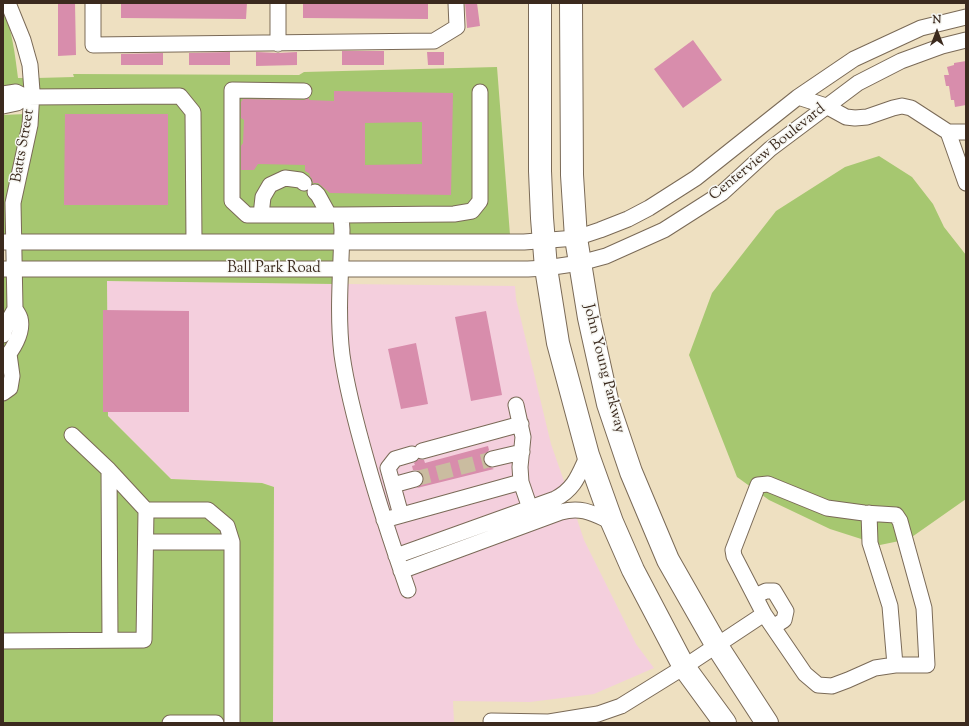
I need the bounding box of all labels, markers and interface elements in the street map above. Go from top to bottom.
north arrow [917,12,957,52]
text: N [933,12,941,28]
street label: Centerview Boulevard [706,101,830,205]
street label: Batts Street [9,108,39,184]
street label: Ball Park Road [227,260,321,278]
street label: John Young Parkway [578,303,628,435]

